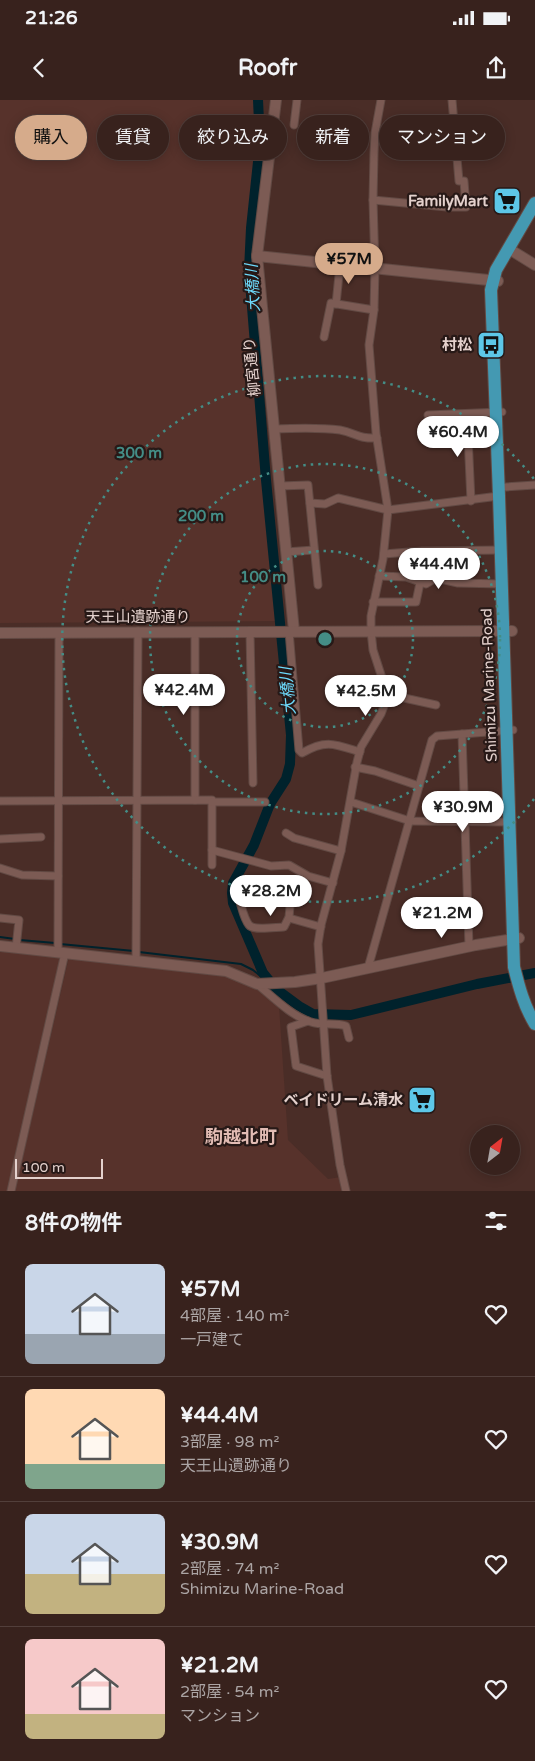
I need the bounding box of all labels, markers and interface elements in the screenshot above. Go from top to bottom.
text: 21:26 [25,7,78,29]
icon: back [25,54,53,82]
icon: share [482,54,510,82]
text: Roofr [238,55,297,81]
chip: 購入 [15,115,87,160]
chip: 賃貸 [97,115,169,160]
chip: 絞り込み [179,115,287,160]
chip: 新着 [297,115,369,160]
chip: マンション [379,115,505,160]
supermarket icon: FamilyMart [492,186,522,216]
place label: FamilyMart [408,192,488,211]
pin: ¥57M [319,242,379,285]
text: ¥57M [326,249,372,269]
water label: 大橋川 [242,261,264,312]
bus stop icon: 村松 [476,330,506,360]
street label: 柳宮通り [240,336,264,398]
place label: 村松 [442,336,472,354]
pin: ¥60.4M [417,416,499,458]
text: ¥60.4M [428,422,488,442]
text: 300 m [116,444,162,462]
text: 200 m [178,507,224,525]
pin: ¥44.4M [398,548,480,590]
text: ¥44.4M [409,554,469,574]
text: 100 m [240,568,286,586]
street label: 天王山遺跡通り [85,608,191,626]
street label: Shimizu Marine-Road [477,608,501,762]
centre of rings [316,630,334,648]
water label: 大橋川 [276,664,300,716]
pin: ¥42.4M [143,674,225,716]
pin: ¥42.5M [325,674,407,717]
text: ¥42.4M [154,680,214,700]
text: ¥42.5M [336,681,396,701]
pin: ¥30.9M [422,790,504,833]
text: ¥30.9M [433,797,493,817]
pin: ¥28.2M [230,874,312,917]
text: ¥28.2M [241,881,301,901]
pin: ¥21.2M [401,896,483,939]
text: ¥21.2M [412,903,472,923]
supermarket icon: ベイドリーム清水 [407,1085,437,1115]
place label: ベイドリーム清水 [283,1091,403,1109]
north arrow [470,1125,520,1175]
map controls [470,1125,520,1175]
district label: 駒越北町 [205,1126,277,1148]
scale bar [15,1156,102,1179]
text: 100 m [22,1159,65,1176]
icon: filters [482,1207,510,1235]
text: 8件の物件 [25,1211,122,1236]
text: ¥57M [180,1277,240,1302]
icon: home [65,1284,125,1344]
icon: heart [482,1300,510,1328]
text: 4部屋 · 140 m² [180,1306,289,1326]
text: 一戸建て [180,1330,244,1350]
text: ¥44.4M [180,1403,259,1428]
icon: home [65,1409,125,1469]
icon: heart [482,1425,510,1453]
text: 3部屋 · 98 m² [180,1432,279,1452]
text: 天王山遺跡通り [180,1456,292,1476]
text: ¥30.9M [180,1530,259,1555]
icon: home [65,1534,125,1594]
icon: heart [482,1550,510,1578]
text: 2部屋 · 74 m² [180,1559,279,1579]
text: Shimizu Marine-Road [180,1579,344,1599]
text: ¥21.2M [180,1653,259,1678]
icon: home [65,1659,125,1719]
icon: heart [482,1675,510,1703]
text: 2部屋 · 54 m² [180,1682,279,1702]
text: マンション [180,1706,260,1726]

